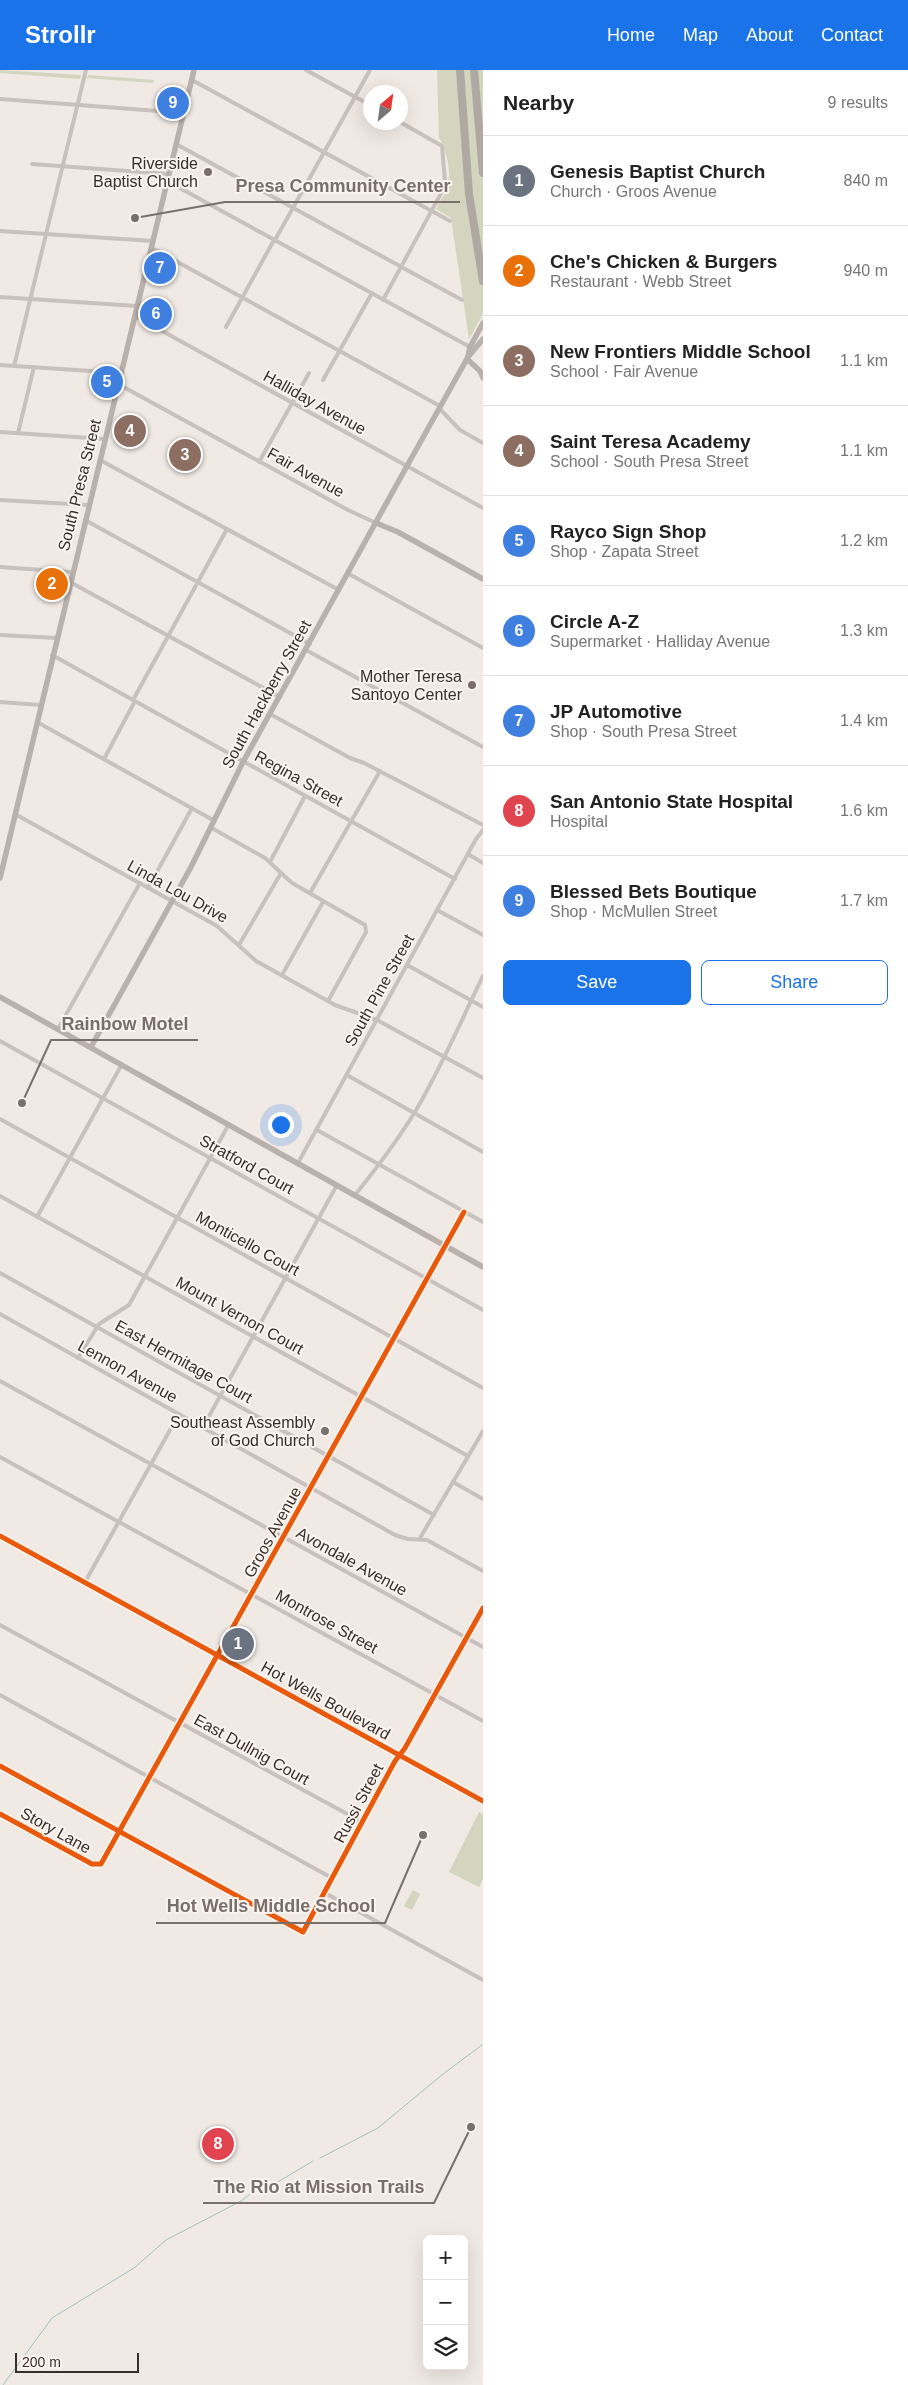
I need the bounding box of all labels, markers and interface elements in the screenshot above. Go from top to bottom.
text: Strollr [25,21,96,48]
text: Home [607,25,655,45]
text: Map [683,25,718,45]
text: About [746,25,793,45]
text: Contact [821,25,883,45]
pin: 9 [157,84,189,122]
north arrow [363,85,408,130]
text: Nearby [503,91,574,114]
text: 9 results [828,94,888,111]
place label: Riverside Baptist Church [93,155,198,190]
text: Genesis Baptist Church [550,161,765,182]
marker: Riverside Baptist Church [202,166,214,178]
callout: Presa Community Center [225,169,460,202]
text: 1 [515,172,523,189]
text: 840 m [844,172,888,189]
text: Presa Community Center [235,176,451,196]
text: Church · Groos Avenue [550,183,717,200]
pin: 7 [144,249,176,287]
text: Che's Chicken & Burgers [550,251,777,272]
text: 2 [515,262,523,279]
text: 940 m [844,262,888,279]
text: Restaurant · Webb Street [550,273,731,290]
pin: 6 [140,295,172,333]
text: New Frontiers Middle School [550,341,811,362]
text: 3 [515,352,523,369]
text: 1.1 km [840,352,888,369]
pin: 5 [91,363,123,401]
text: School · Fair Avenue [550,363,698,380]
street label: Halliday Avenue [261,367,369,438]
pin: 4 [114,412,146,450]
street label: South Presa Street [55,417,104,553]
text: Saint Teresa Academy [550,431,751,452]
pin: 3 [169,436,201,474]
text: 4 [515,442,523,459]
text: 1.1 km [840,442,888,459]
street label: Fair Avenue [264,444,347,501]
text: School · South Presa Street [550,453,748,470]
text: Rayco Sign Shop [550,521,706,542]
text: 5 [515,532,523,549]
text: 1.2 km [840,532,888,549]
text: Shop · Zapata Street [550,543,699,560]
pin: 2 [36,565,68,603]
text: Circle A-Z [550,611,639,632]
street label: South Hackberry Street [219,617,314,771]
text: 6 [515,622,523,639]
text: 1.3 km [840,622,888,639]
text: Supermarket · Halliday Avenue [550,633,770,650]
place label: Mother Teresa Santoyo Center [351,668,463,703]
marker: Mother Teresa Santoyo Center [466,679,478,691]
text: JP Automotive [550,701,682,722]
text: 7 [515,712,523,729]
text: 1.4 km [840,712,888,729]
text: Shop · South Presa Street [550,723,737,740]
street label: Regina Street [252,747,346,810]
text: San Antonio State Hospital [550,791,793,812]
text: 8 [515,802,523,819]
text: 1.6 km [840,802,888,819]
text: Hospital [550,813,608,830]
street label: Linda Lou Drive [125,857,231,926]
text: Blessed Bets Boutique [550,881,757,902]
text: 9 [515,892,523,909]
text: 1.7 km [840,892,888,909]
text: Shop · McMullen Street [550,903,717,920]
street label: South Pine Street [342,931,418,1049]
button: Save [503,960,691,1005]
button: Share [701,960,888,1005]
callout: Rainbow Motel [51,1007,198,1040]
text: Rainbow Motel [62,1014,189,1034]
your location [268,1112,294,1138]
street label: Stratford Court [197,1132,297,1198]
street label: Monticello Court [193,1208,303,1279]
street label: Mount Vernon Court [173,1273,307,1358]
street label: East Hermitage Court [112,1317,256,1406]
street label: Lennon Avenue [75,1337,180,1406]
place label: Southeast Assembly of God Church [170,1414,315,1449]
marker: Southeast Assembly of God Church [319,1425,331,1437]
street label: Groos Avenue [240,1484,304,1581]
street label: Avondale Avenue [293,1524,410,1599]
street label: Montrose Street [273,1586,381,1657]
pin: 1 [222,1625,254,1663]
street label: Hot Wells Boulevard [258,1658,393,1743]
street label: East Dullnig Court [191,1711,313,1788]
street label: Russi Street [330,1760,387,1846]
street label: Story Lane [18,1804,94,1857]
callout: Hot Wells Middle School [156,1890,385,1923]
text: Hot Wells Middle School [167,1896,375,1916]
pin: 8 [202,2125,234,2163]
callout: The Rio at Mission Trails [203,2170,434,2203]
text: The Rio at Mission Trails [213,2177,425,2197]
map controls [423,2235,468,2370]
button: + [423,2235,468,2280]
button: − [423,2280,468,2325]
button: layers [423,2325,468,2370]
scale bar [15,2350,139,2373]
text: 200 m [22,2354,61,2370]

